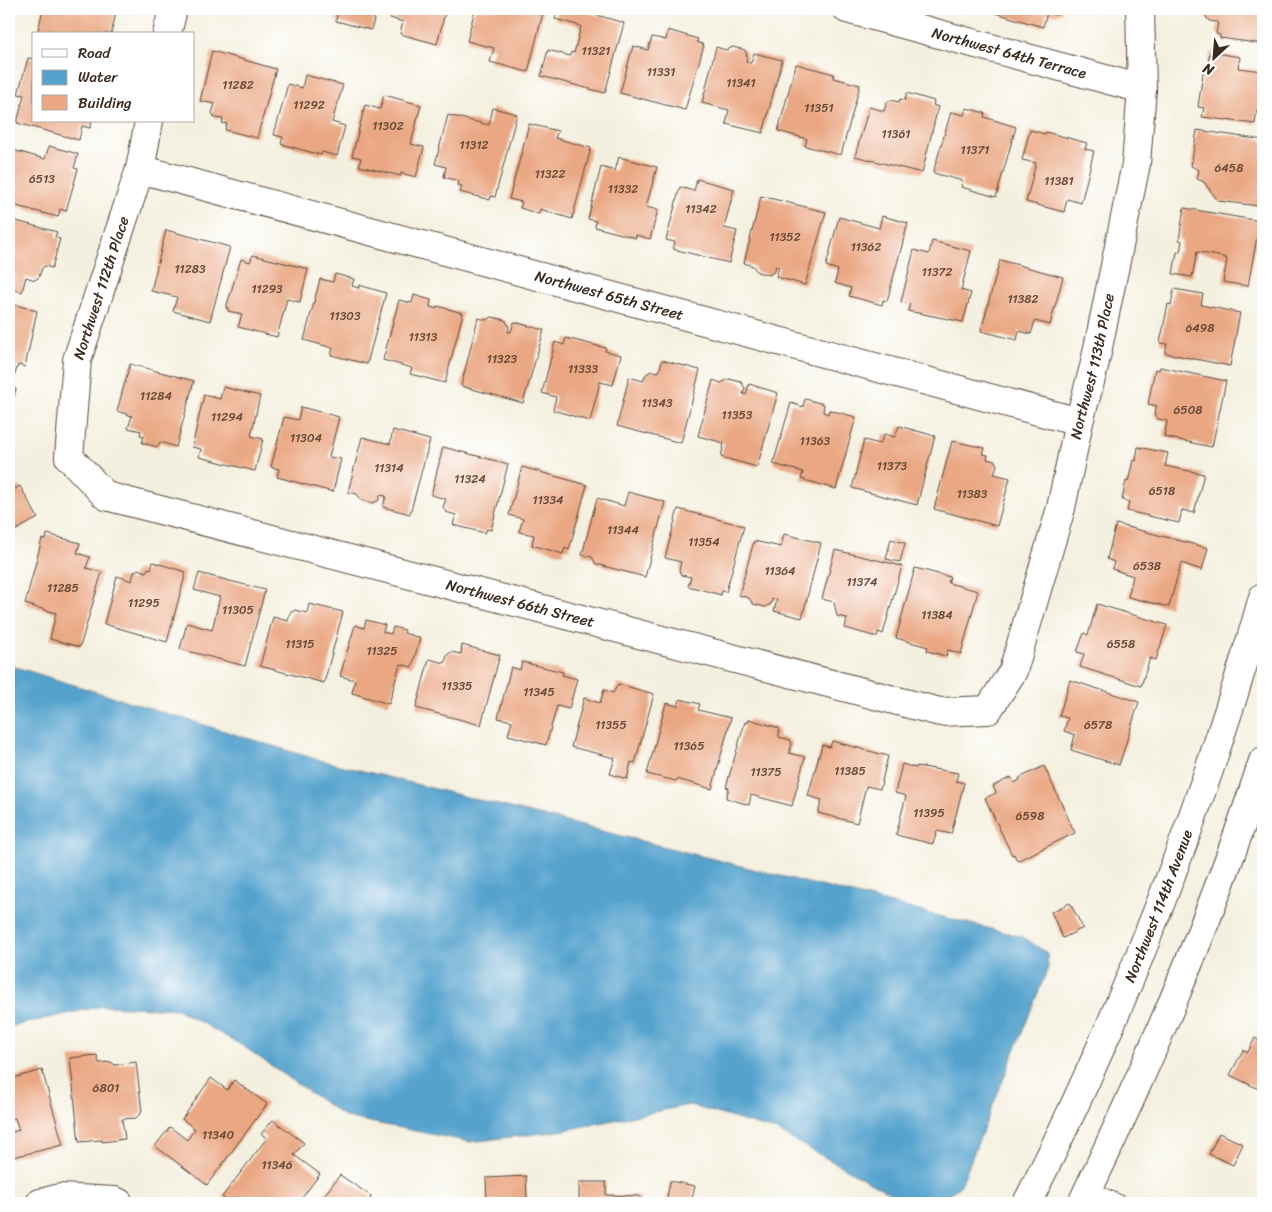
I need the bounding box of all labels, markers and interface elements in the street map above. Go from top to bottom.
street label: Northwest 64th Terrace [929,20,1089,86]
legend [32,32,195,122]
north arrow [1190,32,1240,82]
text: Road [78,40,111,66]
house number: 11321 [582,40,610,62]
text: N [1198,56,1219,83]
house number: 11331 [647,61,675,83]
text: Water [78,64,118,90]
house number: 11341 [726,72,756,94]
house number: 11282 [222,74,254,96]
text: Building [78,90,132,116]
house number: 11292 [293,94,325,116]
house number: 11351 [804,97,834,119]
house number: 11302 [372,115,404,137]
house number: 11361 [882,123,910,145]
house number: 11312 [460,134,489,156]
house number: 11371 [961,139,989,161]
house number: 6458 [1215,157,1243,179]
house number: 11322 [535,163,565,185]
house number: 6513 [29,168,55,190]
house number: 11381 [1044,170,1074,192]
house number: 11332 [608,178,638,200]
house number: 11342 [685,198,717,220]
street label: Northwest 112th Place [66,213,137,363]
house number: 11352 [769,226,801,248]
house number: 11362 [851,236,881,258]
house number: 11283 [174,258,206,280]
house number: 11372 [922,261,952,283]
street label: Northwest 65th Street [532,263,687,328]
house number: 11293 [251,278,283,300]
house number: 11382 [1007,288,1039,310]
street label: Northwest 113th Place [1063,291,1122,442]
house number: 11303 [329,305,361,327]
house number: 6498 [1186,317,1214,339]
house number: 11313 [409,326,438,348]
house number: 11323 [487,348,518,370]
house number: 11333 [568,358,598,380]
house number: 11284 [140,385,172,407]
house number: 11343 [642,392,673,414]
house number: 6508 [1174,399,1202,421]
house number: 11353 [722,404,753,426]
house number: 11294 [211,406,244,428]
house number: 11304 [290,427,322,449]
house number: 11363 [800,430,831,452]
house number: 11373 [877,455,908,477]
house number: 11314 [374,457,404,479]
house number: 11324 [454,468,486,490]
house number: 6518 [1149,480,1175,502]
house number: 11383 [957,483,988,505]
house number: 11334 [533,489,564,511]
house number: 11344 [607,519,639,541]
house number: 11354 [688,531,720,553]
house number: 6538 [1133,555,1161,577]
house number: 11364 [764,560,796,582]
house number: 11374 [846,571,878,593]
street label: Northwest 66th Street [443,572,598,635]
house number: 11285 [47,577,79,599]
house number: 11295 [128,592,160,614]
house number: 11305 [222,599,254,621]
house number: 11384 [921,604,953,626]
house number: 11315 [285,633,315,655]
house number: 6558 [1107,633,1135,655]
house number: 11325 [366,640,398,662]
house number: 11335 [442,675,472,697]
house number: 11345 [523,681,555,703]
house number: 11355 [595,714,627,736]
house number: 6578 [1084,714,1112,736]
house number: 11365 [673,735,705,757]
house number: 11385 [834,760,866,782]
house number: 11375 [750,761,782,783]
house number: 11395 [913,802,945,824]
house number: 6598 [1016,805,1044,827]
street label: Northwest 114th Avenue [1117,826,1200,986]
house number: 6801 [93,1077,119,1099]
house number: 11340 [202,1124,234,1146]
house number: 11346 [261,1154,293,1176]

